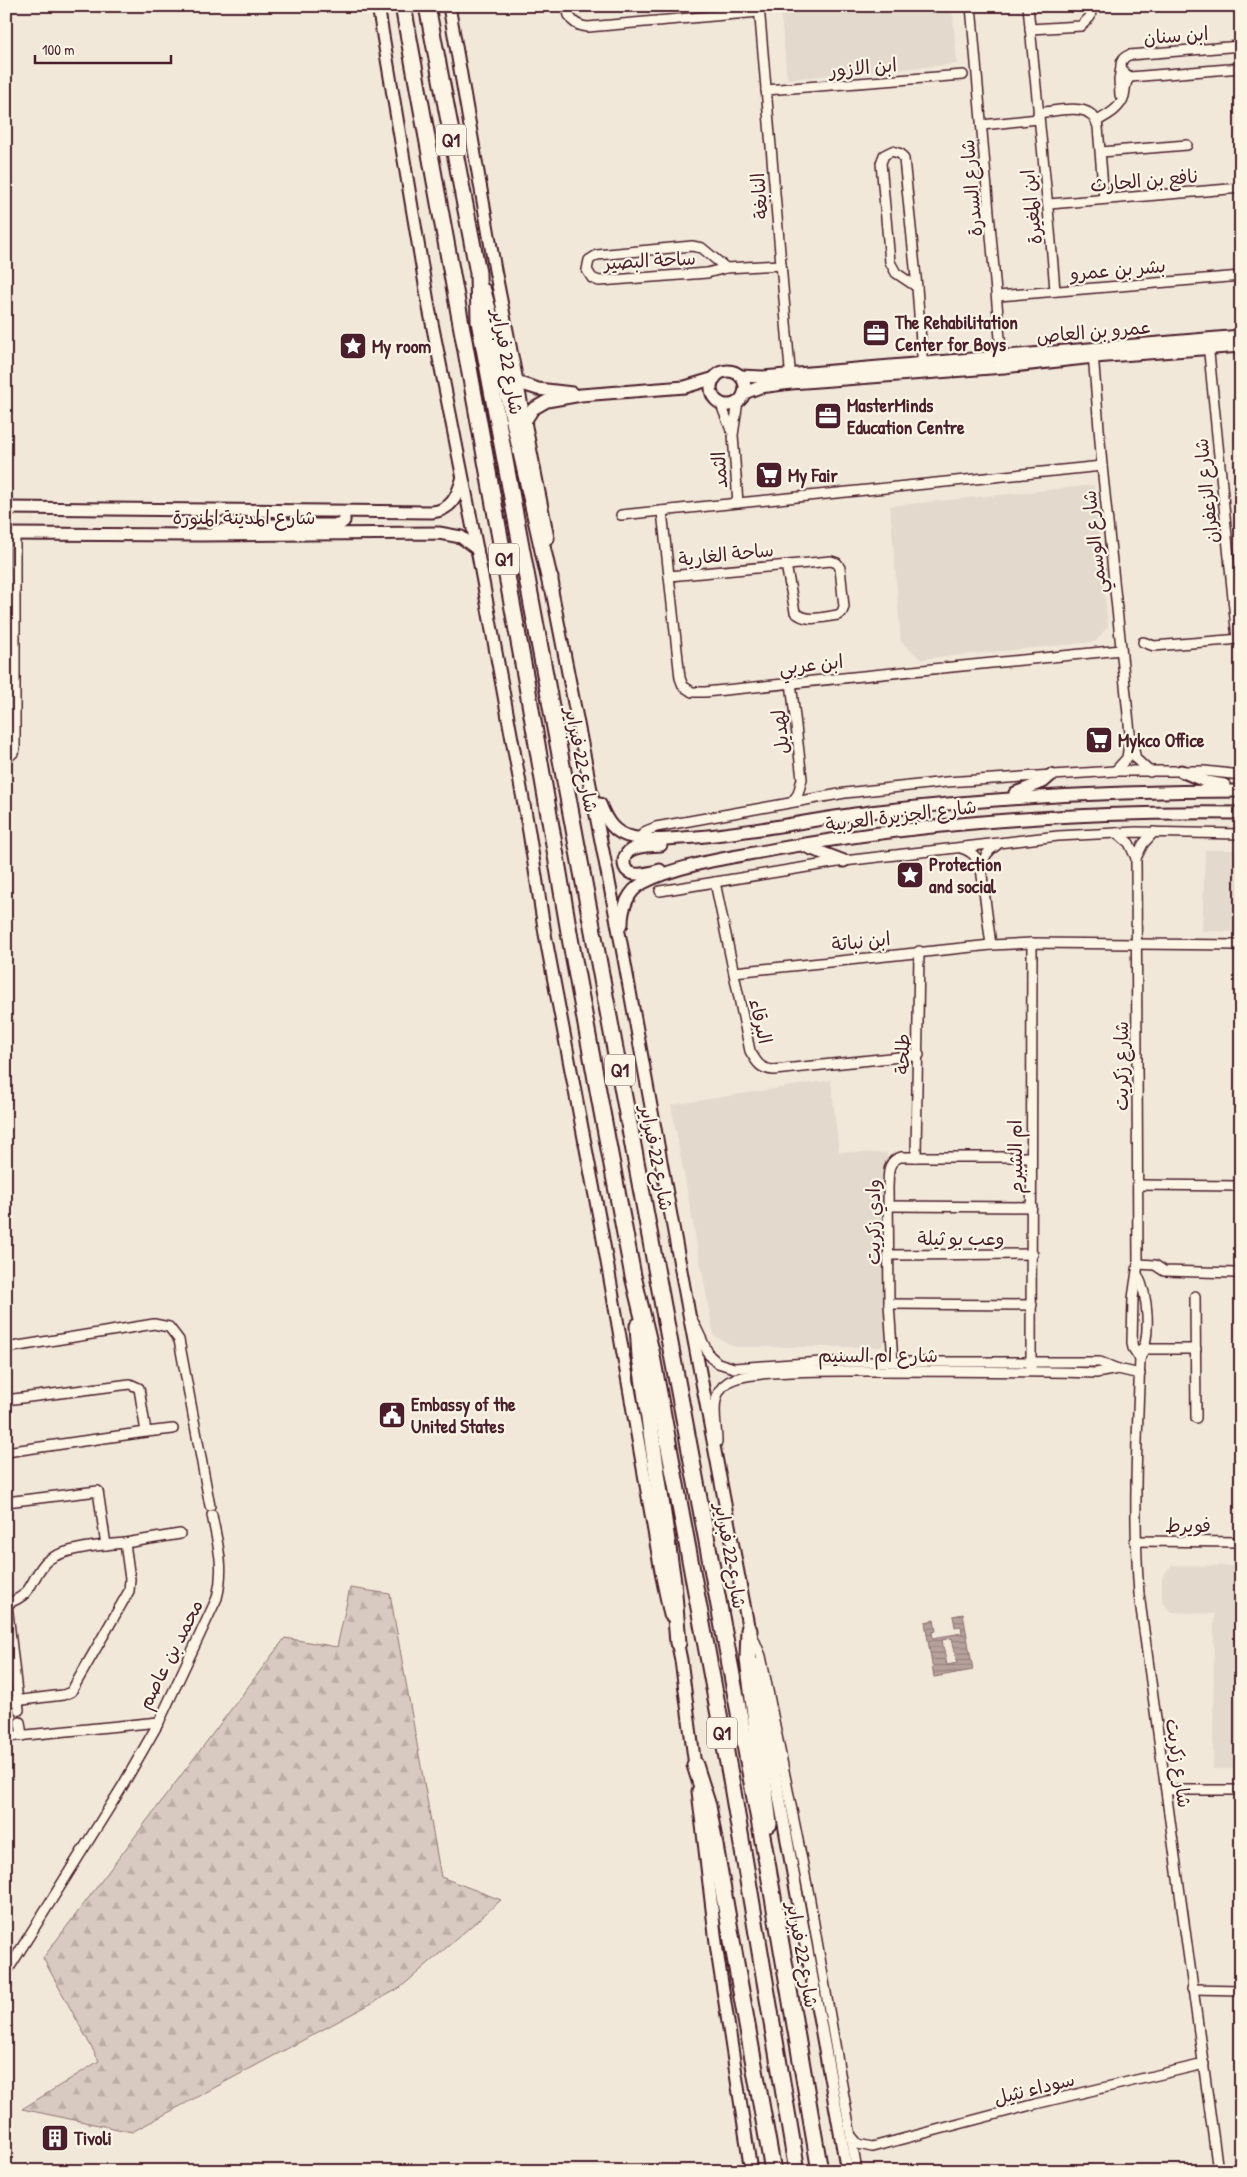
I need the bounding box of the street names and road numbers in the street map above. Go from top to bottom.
street label: ابن سنان [1143,20,1209,50]
street label: ابن الازور [826,51,898,83]
road number: Q1 [436,124,466,156]
street label: شارع السدرة [954,138,989,238]
street label: نافع بن الحارث [1089,162,1199,199]
street label: ابن المغيرة [1014,168,1048,246]
street label: النابغة [744,172,774,220]
street label: ساحة البصير [601,245,697,275]
street label: بشر بن عمرو [1067,252,1167,286]
street label: شارع 22 فبراير [485,305,530,417]
street label: عمرو بن العاص [1035,313,1153,349]
street label: شارع الزعفران [1188,437,1225,545]
street label: الثمد [705,451,733,489]
street label: شارع الوسمي [1076,489,1116,595]
street label: شارع المدينة المنورة [173,504,315,531]
street label: ساحة الغارية [677,536,775,572]
road number: Q1 [489,544,519,574]
street label: ابن عربي [778,648,845,684]
street label: شارع 22 فبراير [558,703,605,815]
street label: لهديل [765,708,795,756]
street label: شارع الجزيرة العربية [824,793,978,838]
street label: ابن نباتة [830,925,892,957]
street label: البرقاء [743,996,779,1046]
street label: شارع زكريت [1108,1021,1135,1111]
street label: طلحة [889,1033,915,1075]
road number: Q1 [605,1054,635,1086]
street label: شارع 22 فبراير [633,1101,680,1213]
street label: ام الشبرم [1001,1120,1031,1194]
street label: وادي زكريت [860,1179,888,1265]
street label: وعب بو ثيلة [917,1225,1005,1251]
street label: شارع ام السنيم [818,1342,938,1370]
street label: شارع 22 فبراير [708,1499,753,1611]
street label: فويرط [1165,1512,1211,1538]
street label: محمد بن عاصم [131,1595,211,1714]
street label: شارع زكريت [1159,1717,1198,1810]
road number: Q1 [707,1718,737,1749]
street label: شارع 22 فبراير [780,1898,825,2010]
street label: سوداء نثيل [991,2065,1077,2111]

